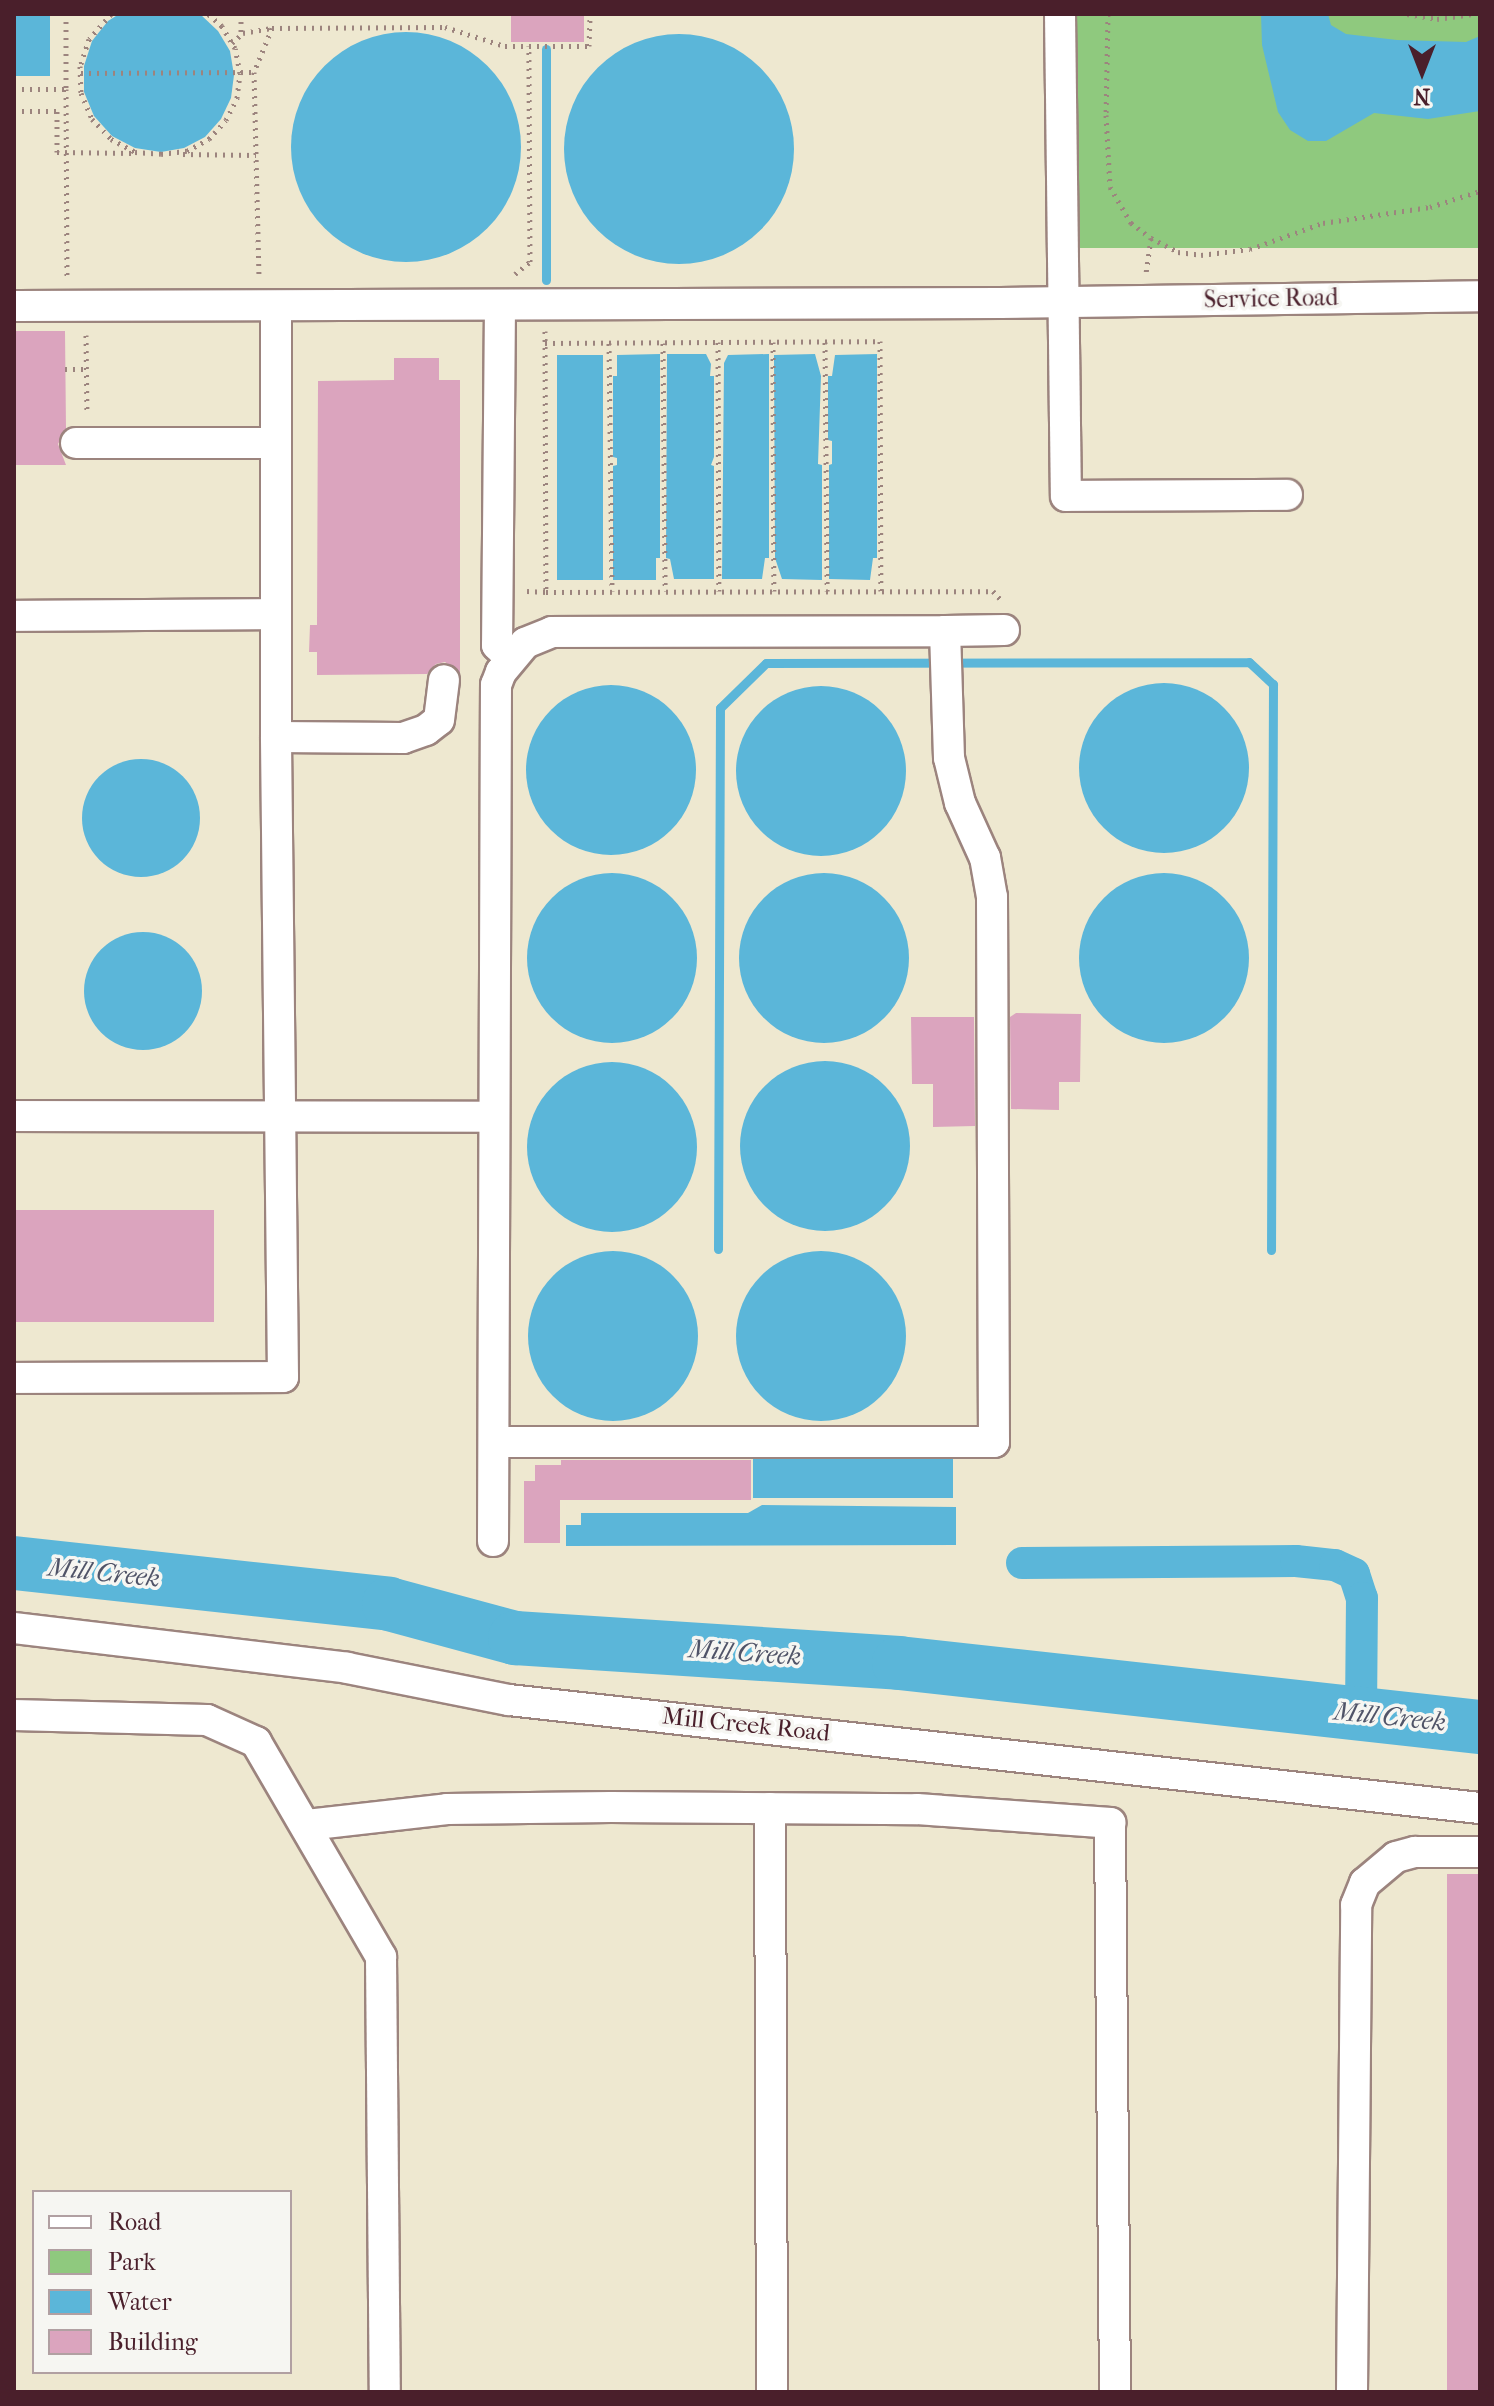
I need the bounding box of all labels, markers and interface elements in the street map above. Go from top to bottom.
north arrow [1382,32,1462,112]
text: N [1414,83,1430,109]
street label: Service Road [1204,283,1338,315]
water label: Mill Creek [46,1552,162,1594]
water label: Mill Creek [688,1634,802,1672]
water label: Mill Creek [1332,1696,1448,1738]
street label: Mill Creek Road [661,1702,831,1748]
legend [32,2190,292,2374]
text: Road [108,2208,161,2236]
text: Park [108,2248,156,2276]
text: Water [108,2288,172,2316]
text: Building [108,2328,198,2356]

